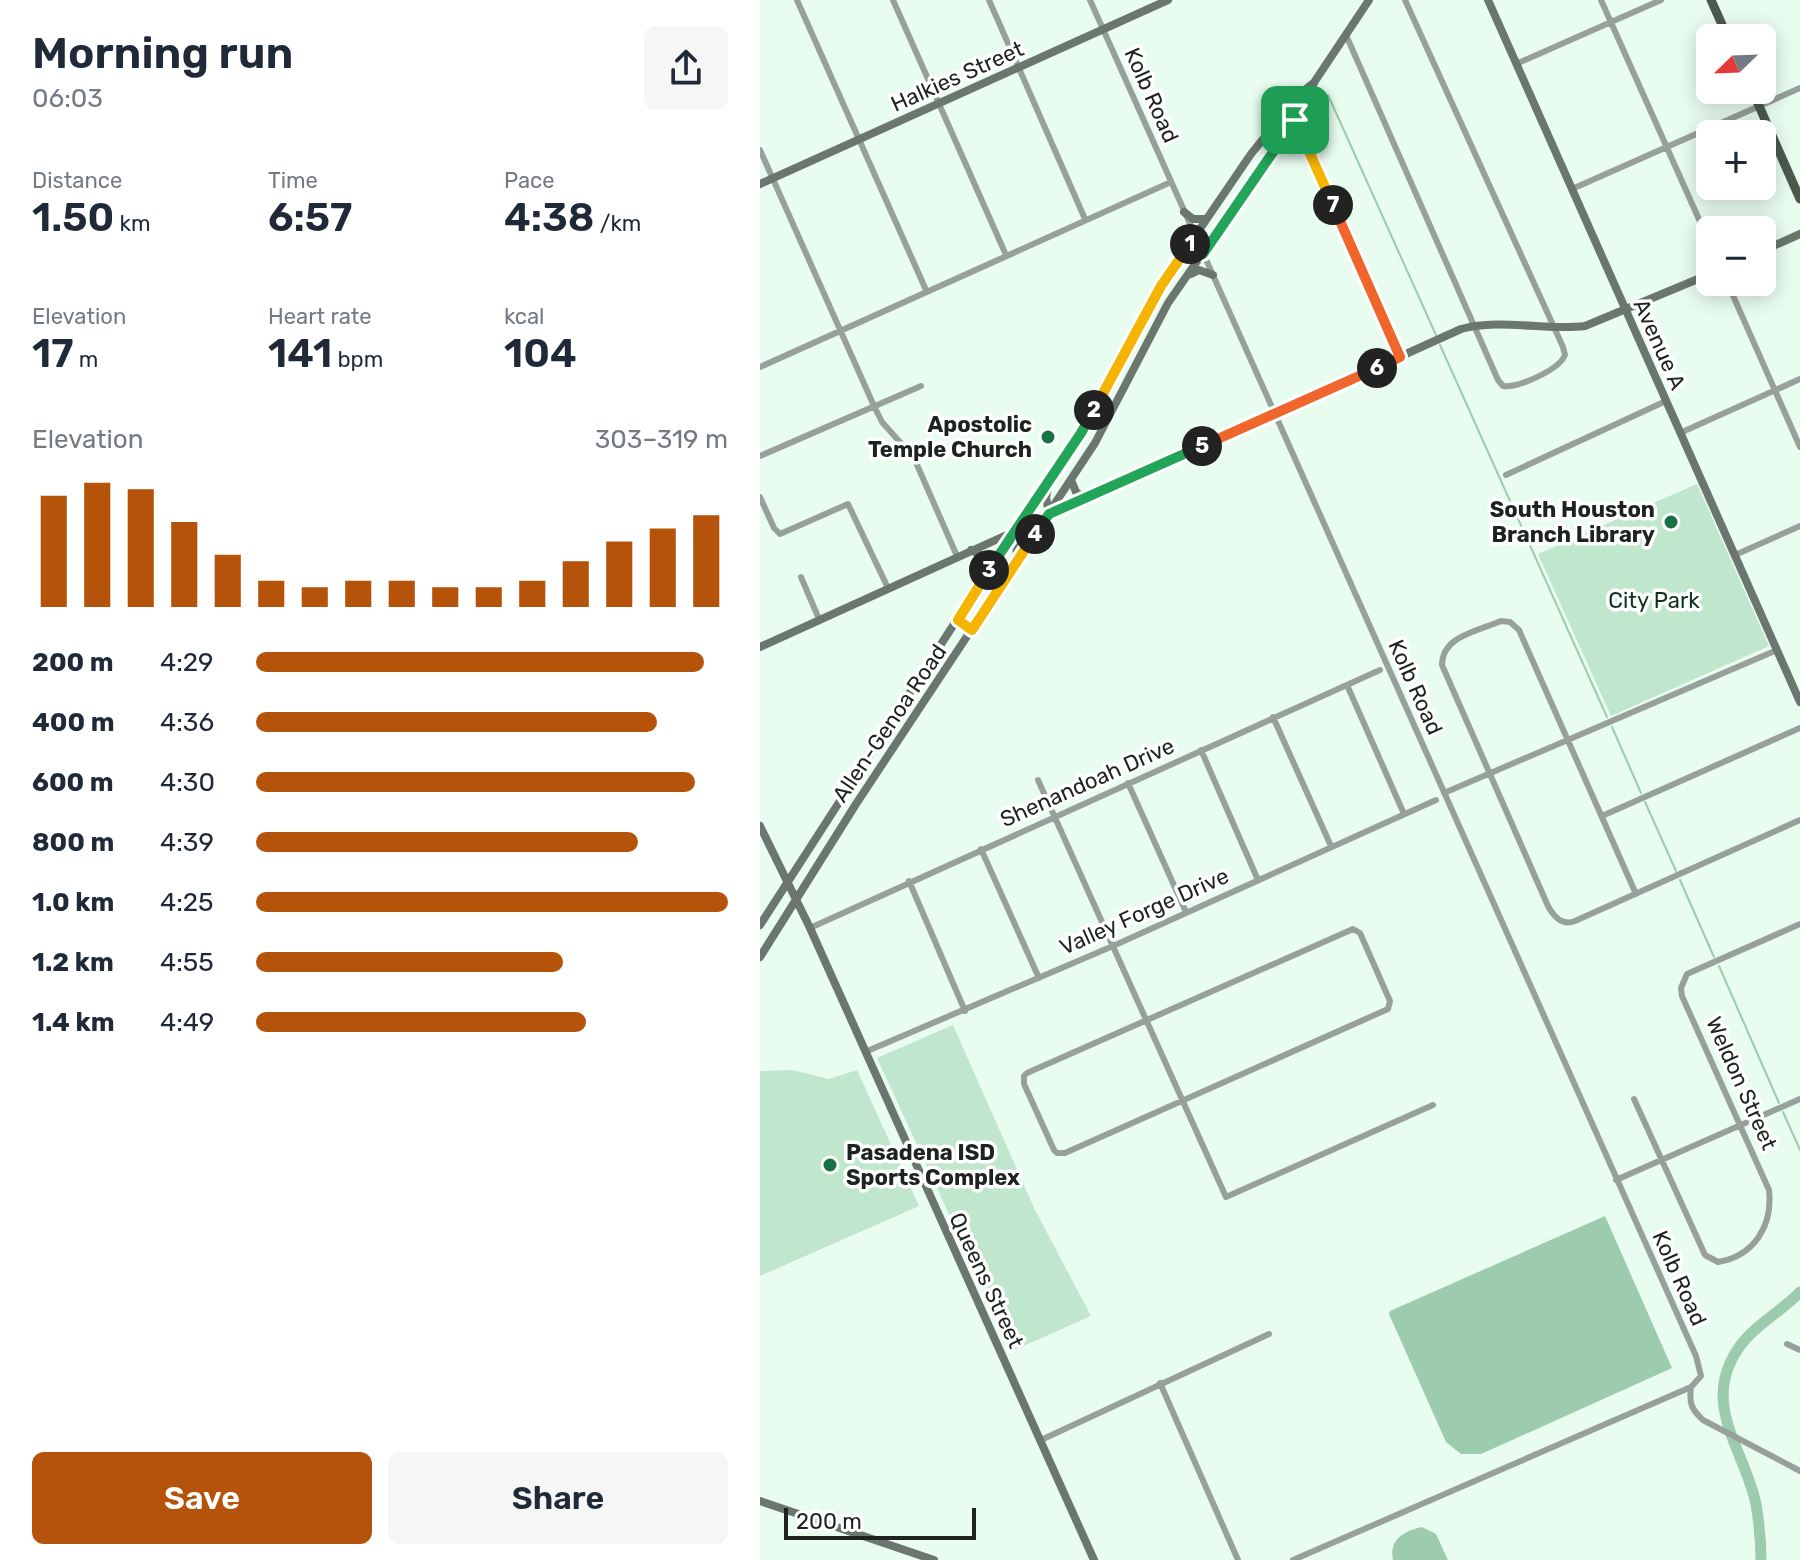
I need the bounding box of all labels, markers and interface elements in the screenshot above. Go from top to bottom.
north arrow [1696,24,1776,104]
map controls [1696,24,1776,296]
button: share [644,26,728,110]
text: Morning run [32,27,293,79]
street label: Halkies Street [887,35,1028,118]
street label: Kolb Road [1119,43,1184,147]
text: 06:03 [32,83,103,114]
pin [1261,86,1329,154]
icon: arrive [1273,98,1317,142]
button: + [1696,120,1776,200]
text: Distance [32,167,122,194]
text: Time [268,167,318,194]
text: Pace [504,167,555,194]
pin: 7 [1313,185,1353,225]
text: 7 [1327,191,1339,218]
text: 1.50 [32,194,114,241]
text: 6:57 [268,194,352,241]
text: 4:38 [504,194,594,241]
text: km [114,210,151,237]
text: /km [594,210,641,237]
button: − [1696,216,1776,296]
pin: 1 [1170,224,1210,264]
text: 1 [1185,230,1195,257]
street label: Avenue A [1628,295,1692,394]
text: Elevation [32,303,126,330]
text: Heart rate [268,303,372,330]
text: kcal [504,303,544,330]
text: 17 [32,330,73,377]
text: 141 [268,330,332,377]
text: 104 [504,330,577,377]
text: m [73,346,98,373]
text: bpm [332,346,383,373]
pin: 6 [1357,348,1397,388]
text: 6 [1370,354,1384,381]
pin: 2 [1074,390,1114,430]
text: 2 [1087,396,1101,423]
place label: Apostolic Temple Church [868,411,1032,463]
text: Elevation [32,424,143,455]
text: 303–319 m [595,424,728,455]
pin: 5 [1182,426,1222,466]
marker: Apostolic Temple Church [1039,428,1057,446]
text: 5 [1195,432,1209,459]
place label: South Houston Branch Library [1490,496,1655,548]
marker: South Houston Branch Library [1662,513,1680,531]
pin: 4 [1015,514,1055,554]
text: 4 [1027,520,1043,547]
pin: 3 [969,550,1009,590]
text: 3 [982,556,996,583]
park label: City Park [1608,587,1700,614]
street label: Kolb Road [1383,635,1448,739]
street label: Allen-Genoa Road [827,639,952,807]
text: 200 m [32,647,114,678]
text: 4:29 [160,647,213,678]
text: 400 m [32,707,114,738]
text: 4:36 [160,707,214,738]
street label: Shenandoah Drive [996,732,1178,833]
text: 600 m [32,767,114,798]
text: 4:30 [160,767,215,798]
text: 800 m [32,827,114,858]
text: 4:39 [160,827,214,858]
street label: Valley Forge Drive [1056,862,1233,961]
text: 1.0 km [32,887,114,918]
text: 4:25 [160,887,214,918]
text: 1.2 km [32,947,114,978]
text: 4:55 [160,947,214,978]
text: 1.4 km [32,1007,114,1038]
text: 4:49 [160,1007,214,1038]
street label: Weldon Street [1700,1012,1783,1154]
place label: Pasadena ISD Sports Complex [846,1139,1020,1191]
marker: Pasadena ISD Sports Complex [821,1156,839,1174]
street label: Queens Street [943,1208,1030,1353]
street label: Kolb Road [1647,1226,1712,1330]
button: Save [32,1452,372,1544]
button: Share [388,1452,728,1544]
scale bar [784,1504,976,1540]
text: 200 m [796,1508,862,1535]

